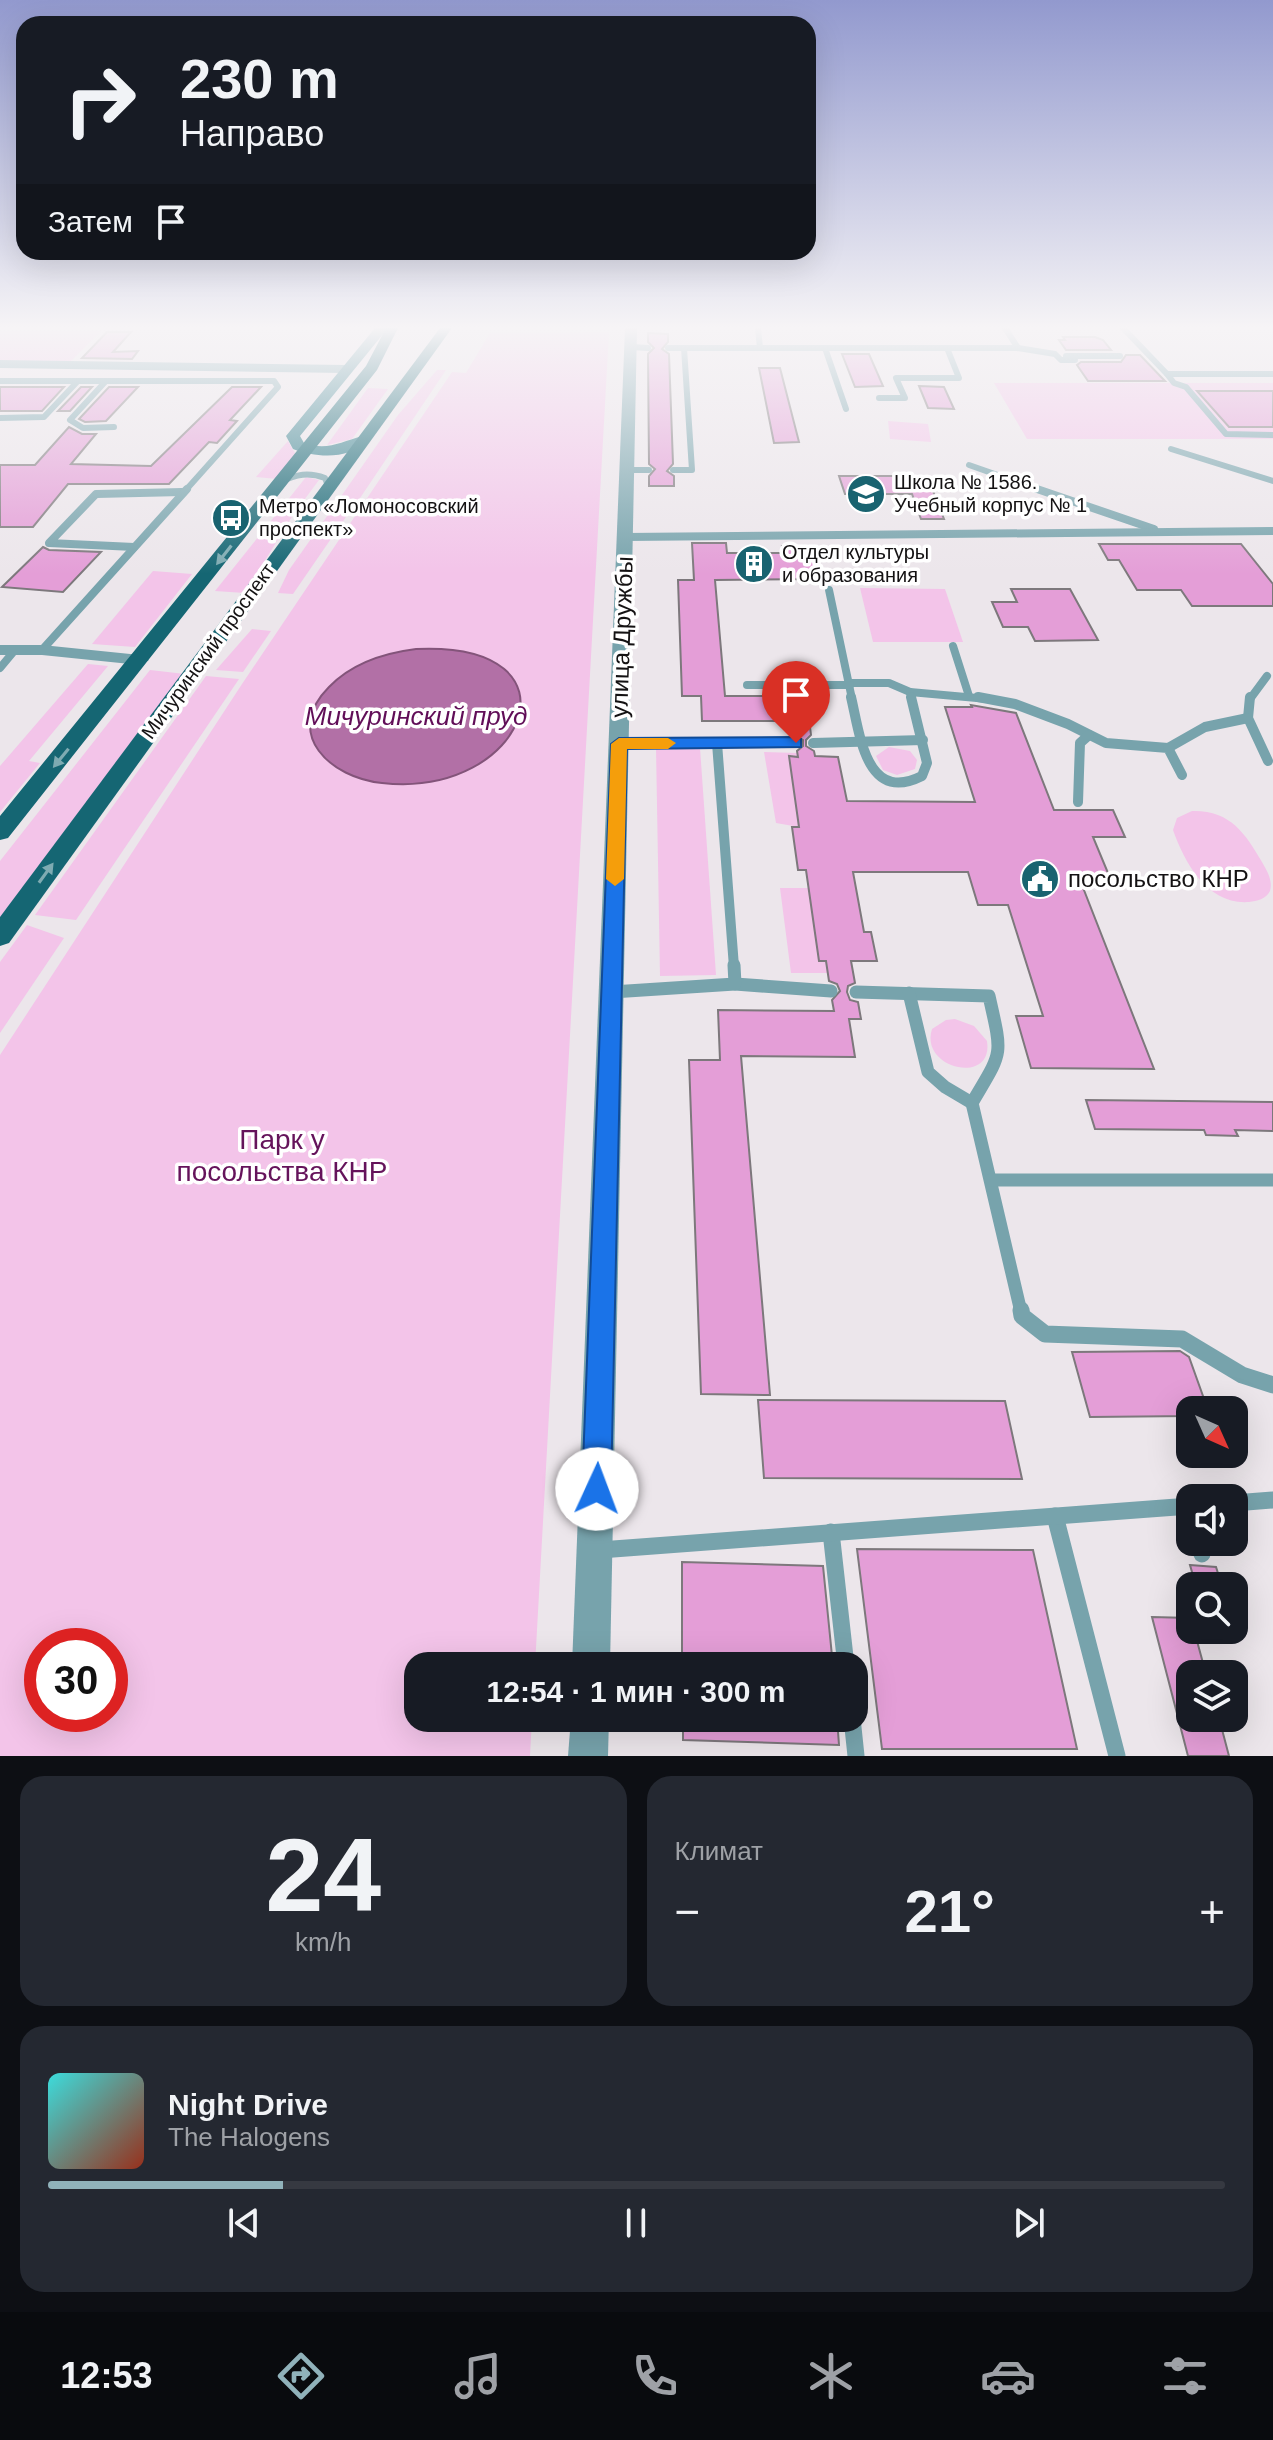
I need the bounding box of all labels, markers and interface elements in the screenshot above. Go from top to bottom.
text: 230 m [180,47,339,110]
icon: right [48,48,152,152]
text: Направо [180,113,324,154]
icon: arrive [149,200,193,244]
text: Затем [48,205,133,238]
place label: Школа № 1586. Учебный корпус № 1 [894,471,1087,516]
school or university icon: Школа № 1586. Учебный корпус № 1 [845,473,887,515]
place label: Метро «Ломоносовский проспект» [259,495,479,540]
bus stop icon: Метро «Ломоносовский проспект» [210,497,252,539]
place label: Отдел культуры и образования [782,541,929,586]
building icon: Отдел культуры и образования [733,543,775,585]
one-way arrow [216,545,232,565]
street label: улица Дружбы [605,556,638,718]
street label: Мичуринский проспект [137,559,279,743]
pin [762,661,830,743]
icon: arrive [774,673,818,717]
water label: Мичуринский пруд [305,701,527,731]
one-way arrow [53,747,70,767]
public building icon: посольство КНР [1019,858,1061,900]
one-way arrow [38,862,54,884]
place label: посольство КНР [1068,865,1249,892]
park label: Парк у посольства КНР [177,1124,387,1187]
north arrow [1176,1396,1248,1468]
map controls [1176,1396,1248,1732]
position arrow [555,1447,639,1531]
button: sound [1176,1484,1248,1556]
button: search [1176,1572,1248,1644]
speed limit sign: 30 [24,1628,128,1732]
button: layers [1176,1660,1248,1732]
text: 12:54 · 1 мин · 300 m [487,1675,785,1708]
text: 24 [265,1817,381,1933]
text: Климат [675,1836,763,1866]
text: 21° [904,1878,995,1945]
text: − [675,1887,700,1936]
text: + [1199,1887,1225,1936]
text: km/h [295,1927,351,1957]
text: Night Drive [168,2088,328,2121]
text: The Halogens [168,2122,330,2152]
icon: previous [222,2201,266,2245]
icon: pause [614,2201,658,2245]
icon: next [1007,2201,1051,2245]
icon: directions [273,2348,329,2404]
icon: music [450,2348,506,2404]
icon: phone [627,2348,683,2404]
icon: climate [803,2348,859,2404]
icon: car [980,2348,1036,2404]
icon: filters [1157,2348,1213,2404]
text: 12:53 [60,2355,152,2396]

